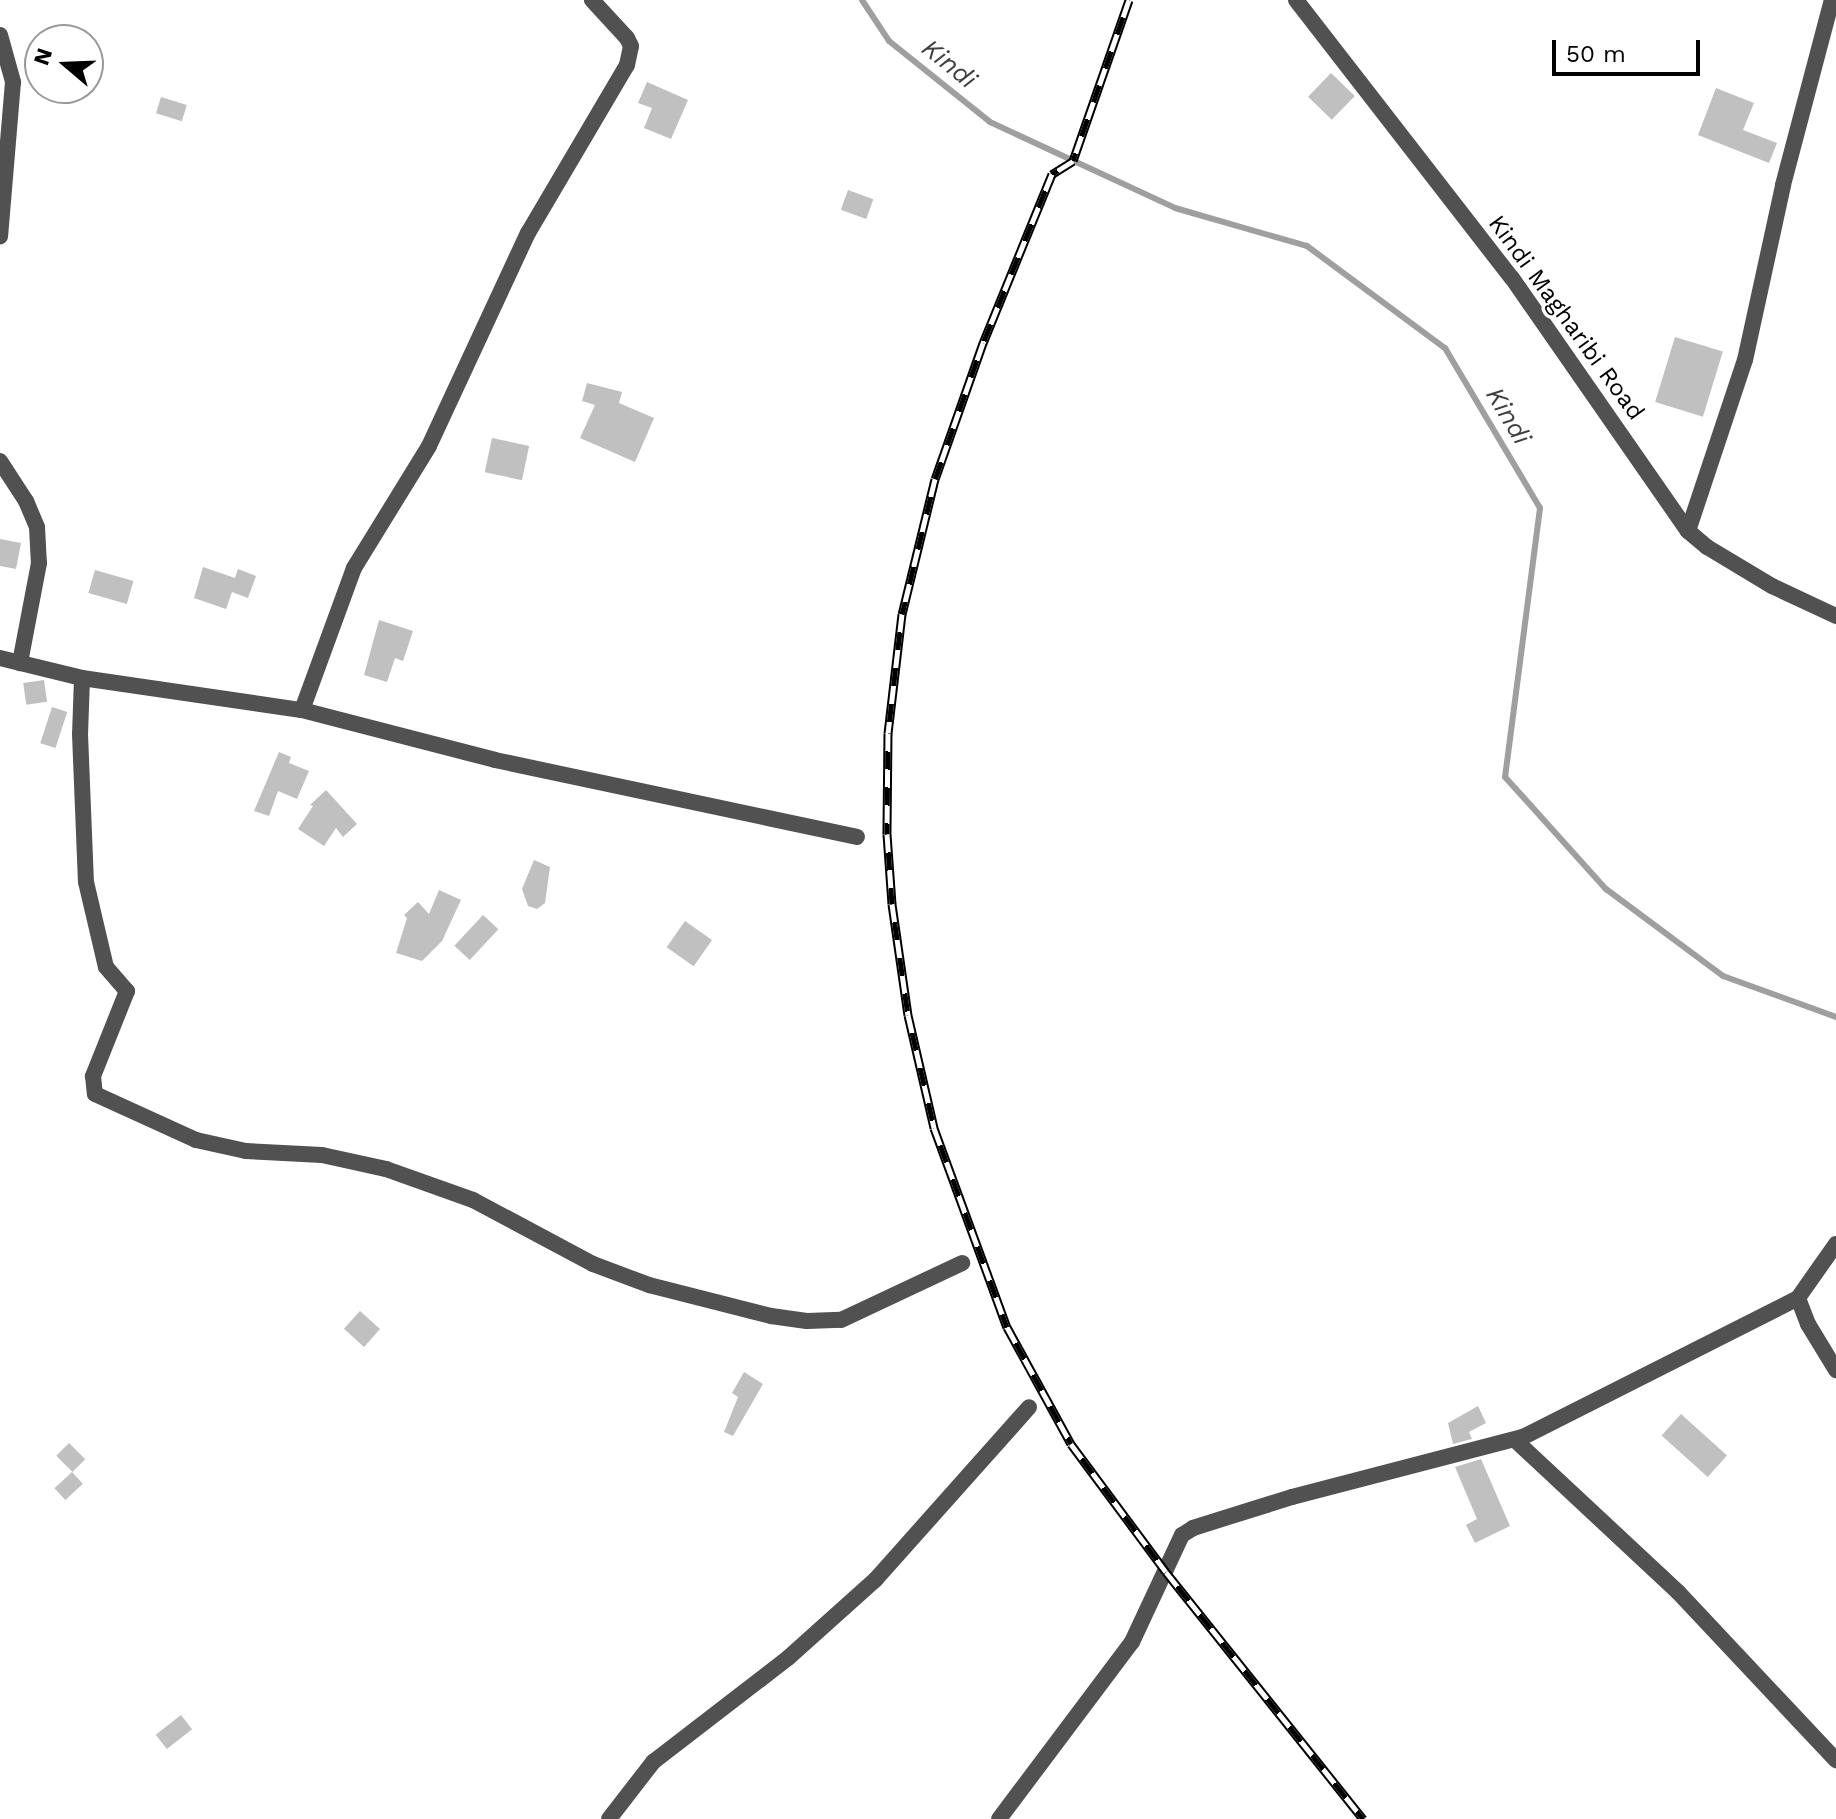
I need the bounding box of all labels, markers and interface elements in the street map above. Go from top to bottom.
north arrow [24,24,104,104]
scale bar [1556,24,1704,74]
water label: Kindi [915,33,983,95]
text: 50 m [1566,40,1626,68]
text: N [28,45,57,68]
street label: Kindi Magharibi Road [1482,210,1650,426]
water label: Kindi [1479,382,1537,450]

